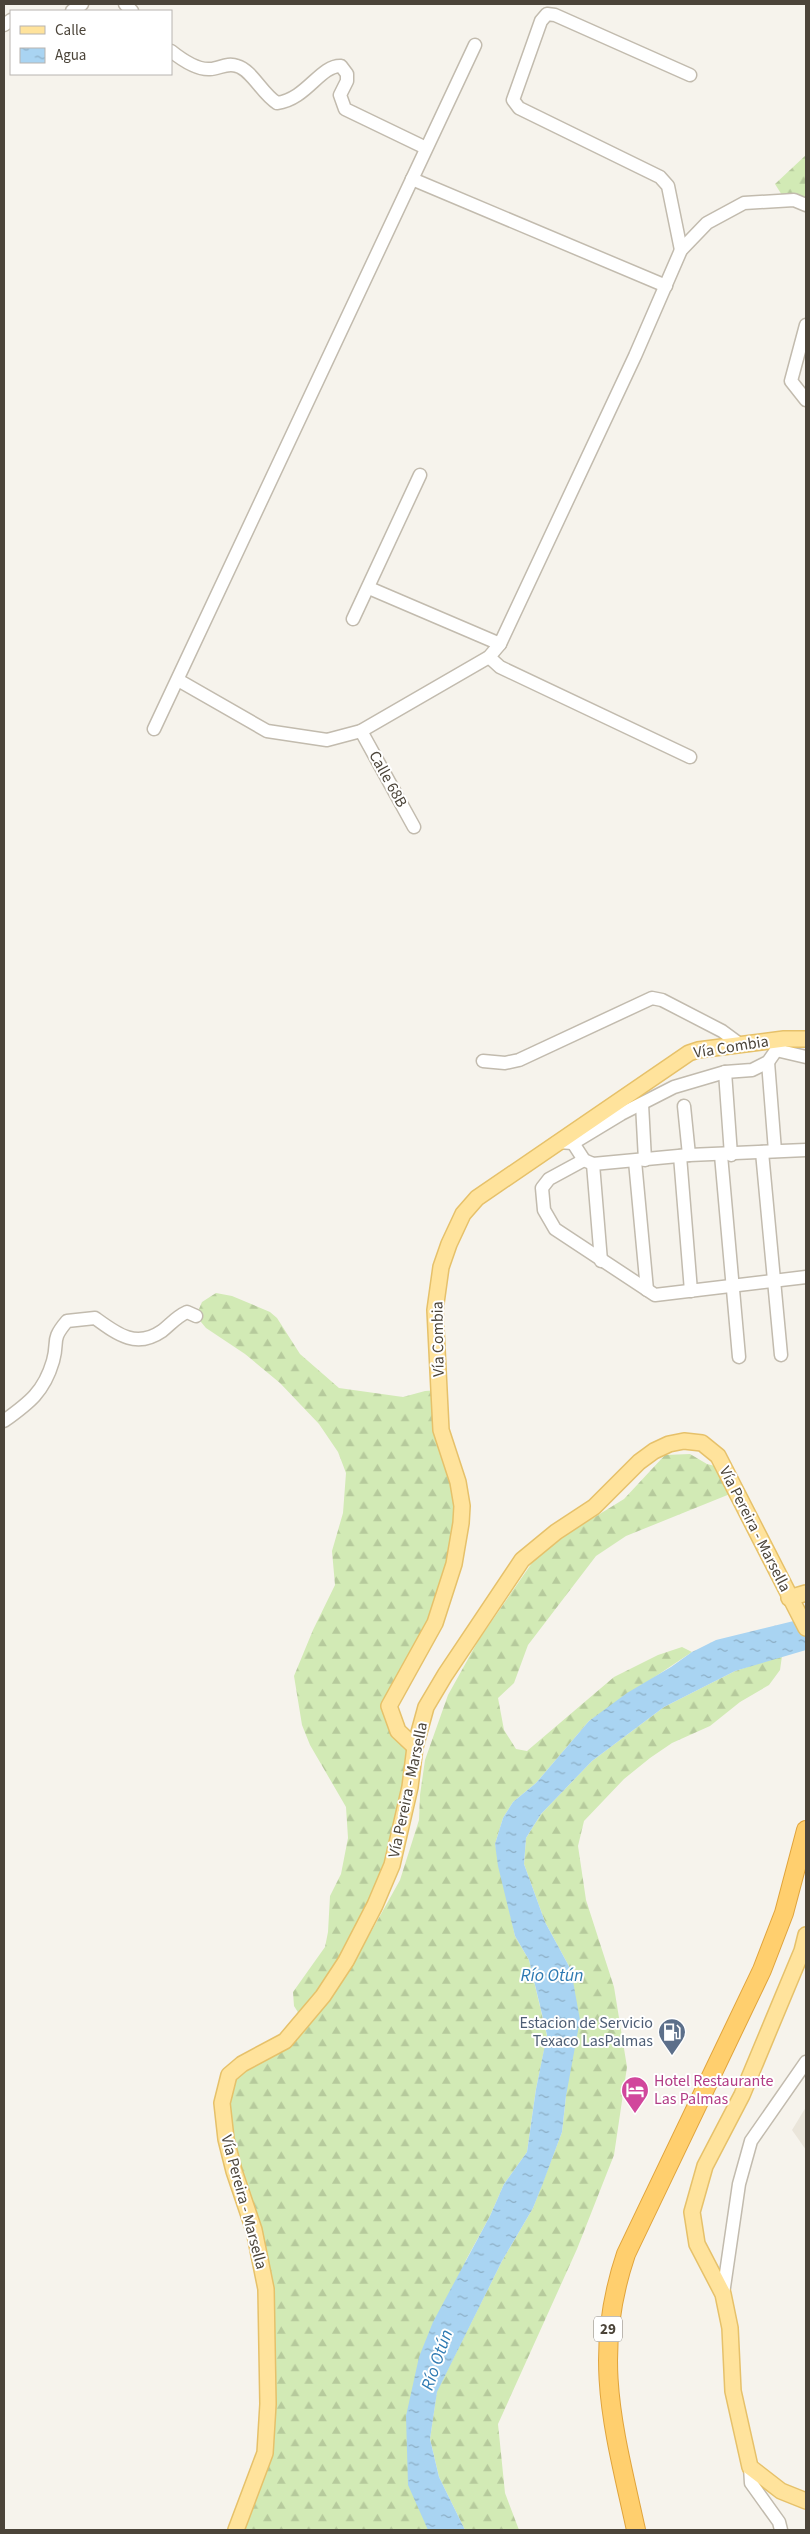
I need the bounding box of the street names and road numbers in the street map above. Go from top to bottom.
street label: Calle 68B [363,747,413,811]
street label: Vía Combia [692,1030,770,1064]
street label: Vía Combia [426,1301,450,1377]
street label: Vía Pereira - Marsella [714,1462,796,1596]
street label: Vía Pereira - Marsella [383,1720,433,1860]
street label: Vía Pereira - Marsella [215,2132,273,2272]
road number: 29 [594,2316,622,2342]

